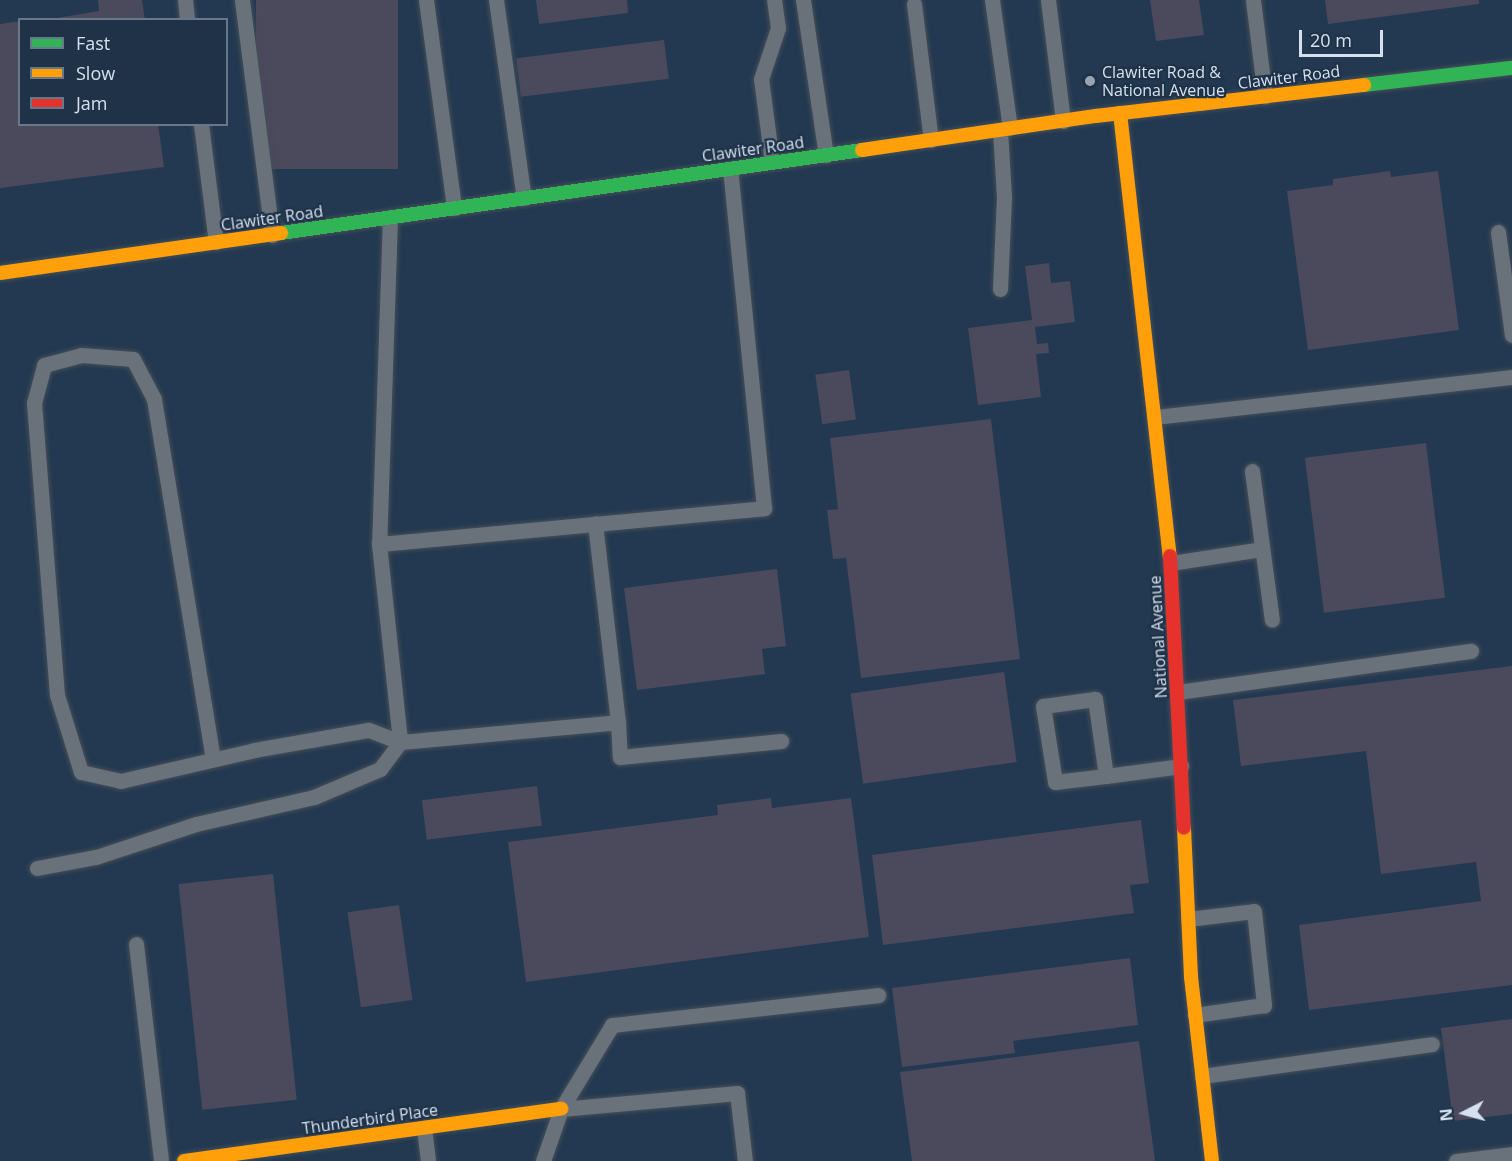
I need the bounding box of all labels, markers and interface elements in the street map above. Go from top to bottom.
legend [18,18,228,126]
scale bar [1302,18,1386,56]
text: 20 m [1310,28,1352,52]
text: Fast [76,31,110,55]
text: Slow [76,61,115,85]
street label: Clawiter Road [1237,61,1341,93]
place label: Clawiter Road & National Avenue [1102,62,1225,100]
marker: Clawiter Road & National Avenue [1083,74,1097,88]
text: Jam [76,91,108,115]
street label: Clawiter Road [701,132,805,166]
street label: Clawiter Road [220,201,324,235]
street label: National Avenue [1145,575,1171,699]
north arrow [1434,1083,1494,1143]
street label: Thunderbird Place [301,1100,439,1138]
text: N [1434,1107,1458,1123]

